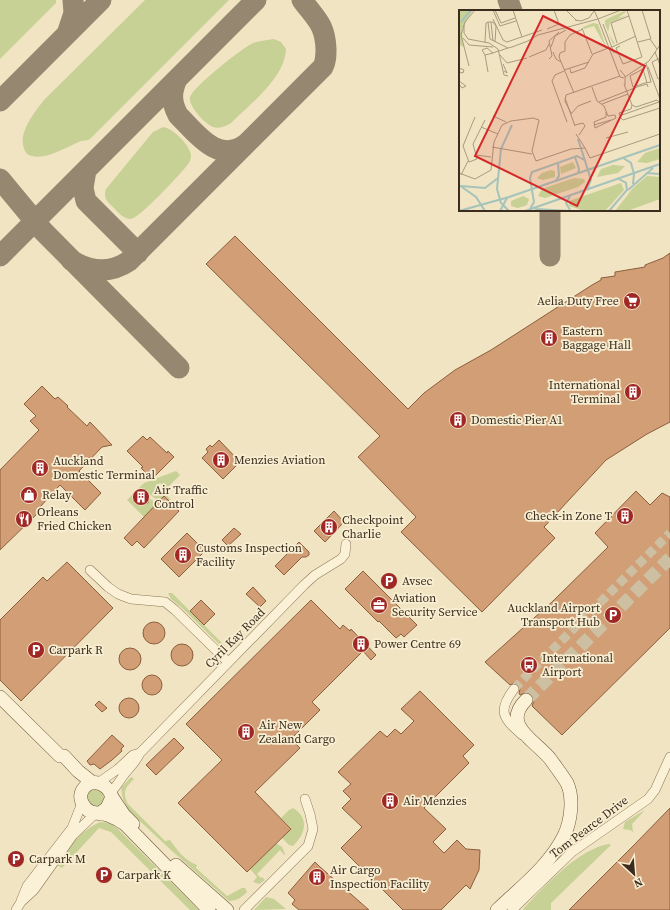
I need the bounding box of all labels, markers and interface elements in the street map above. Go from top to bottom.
inset map [459,10,660,211]
supermarket icon: Aelia Duty Free [622,291,642,311]
place label: Aelia Duty Free [537,293,619,309]
place label: Eastern Baggage Hall [562,323,632,353]
building icon: Eastern Baggage Hall [539,328,559,348]
place label: International Terminal [549,377,620,407]
building icon: International Terminal [623,382,643,402]
building icon: Domestic Pier A1 [448,410,468,430]
place label: Domestic Pier A1 [471,412,563,428]
building icon: Menzies Aviation [211,450,231,470]
place label: Menzies Aviation [234,452,325,468]
place label: Auckland Domestic Terminal [53,453,156,483]
building icon: Auckland Domestic Terminal [30,458,50,478]
place label: Air Traffic Control [154,482,208,512]
shop icon: Relay [19,485,39,505]
place label: Relay [42,487,72,503]
building icon: Air Traffic Control [131,487,151,507]
place label: Orleans Fried Chicken [37,504,112,534]
building icon: Check-in Zone T [615,506,635,526]
place label: Check-in Zone T [525,508,613,524]
restaurant icon: Orleans Fried Chicken [14,509,34,529]
place label: Checkpoint Charlie [342,512,403,542]
building icon: Checkpoint Charlie [319,517,339,537]
place label: Customs Inspection Facility [196,540,302,570]
building icon: Customs Inspection Facility [173,545,193,565]
parking icon: Avsec [379,571,399,591]
place label: Avsec [402,573,433,589]
place label: Aviation Security Service [392,590,478,620]
office icon: Aviation Security Service [369,595,389,615]
place label: Auckland Airport Transport Hub [507,600,600,630]
street label: Cyril Kay Road [202,604,269,671]
parking icon: Auckland Airport Transport Hub [603,605,623,625]
building icon: Power Centre 69 [351,634,371,654]
place label: Power Centre 69 [374,636,461,652]
parking icon: Carpark R [26,640,46,660]
place label: Carpark R [49,642,103,658]
place label: International Airport [542,650,614,680]
bus stop icon: International Airport [519,655,539,675]
place label: Air New Zealand Cargo [259,717,336,747]
building icon: Air New Zealand Cargo [236,722,256,742]
building icon: Air Menzies [380,791,400,811]
street label: Tom Pearce Drive [547,792,631,862]
place label: Air Menzies [403,793,467,809]
parking icon: Carpark M [6,849,26,869]
place label: Carpark M [29,851,86,867]
north arrow [614,854,654,894]
place label: Air Cargo Inspection Facility [330,862,430,892]
parking icon: Carpark K [94,865,114,885]
place label: Carpark K [117,867,171,883]
building icon: Air Cargo Inspection Facility [307,867,327,887]
text: N [631,874,645,891]

